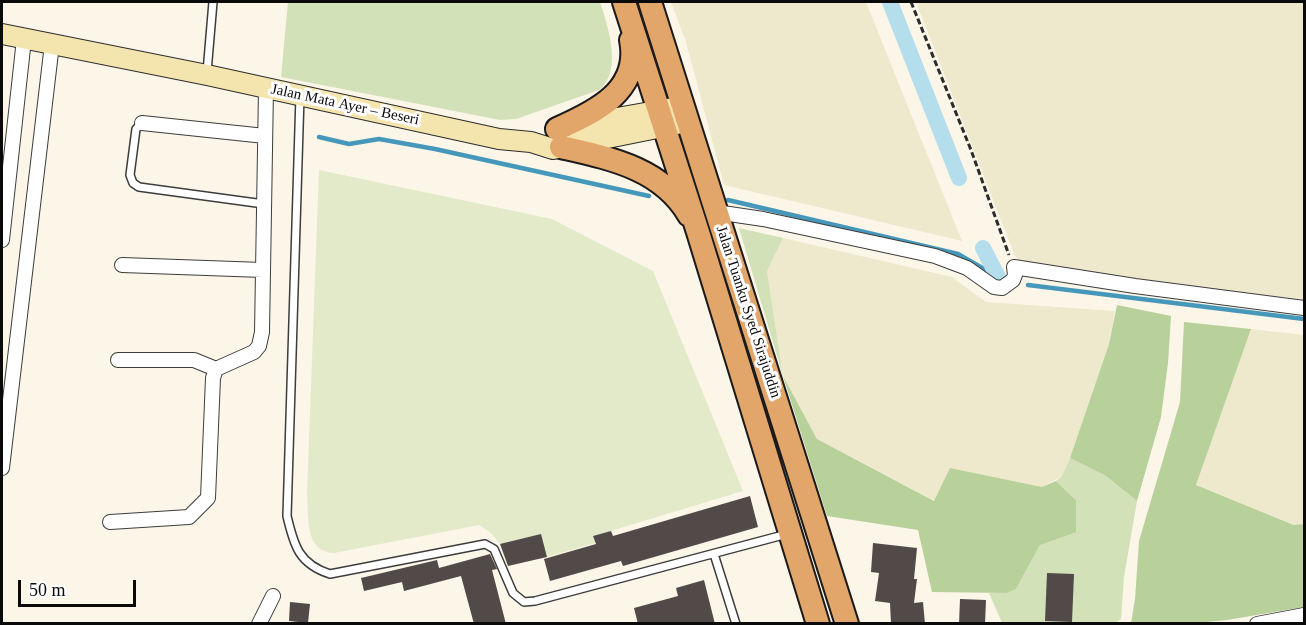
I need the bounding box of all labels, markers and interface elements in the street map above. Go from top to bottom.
street label: Jalan Mata Ayer – Beseri [269,80,421,130]
street label: Jalan Tuanku Syed Sirajuddin [712,224,784,400]
scale bar [21,568,140,606]
text: 50 m [29,580,66,600]

